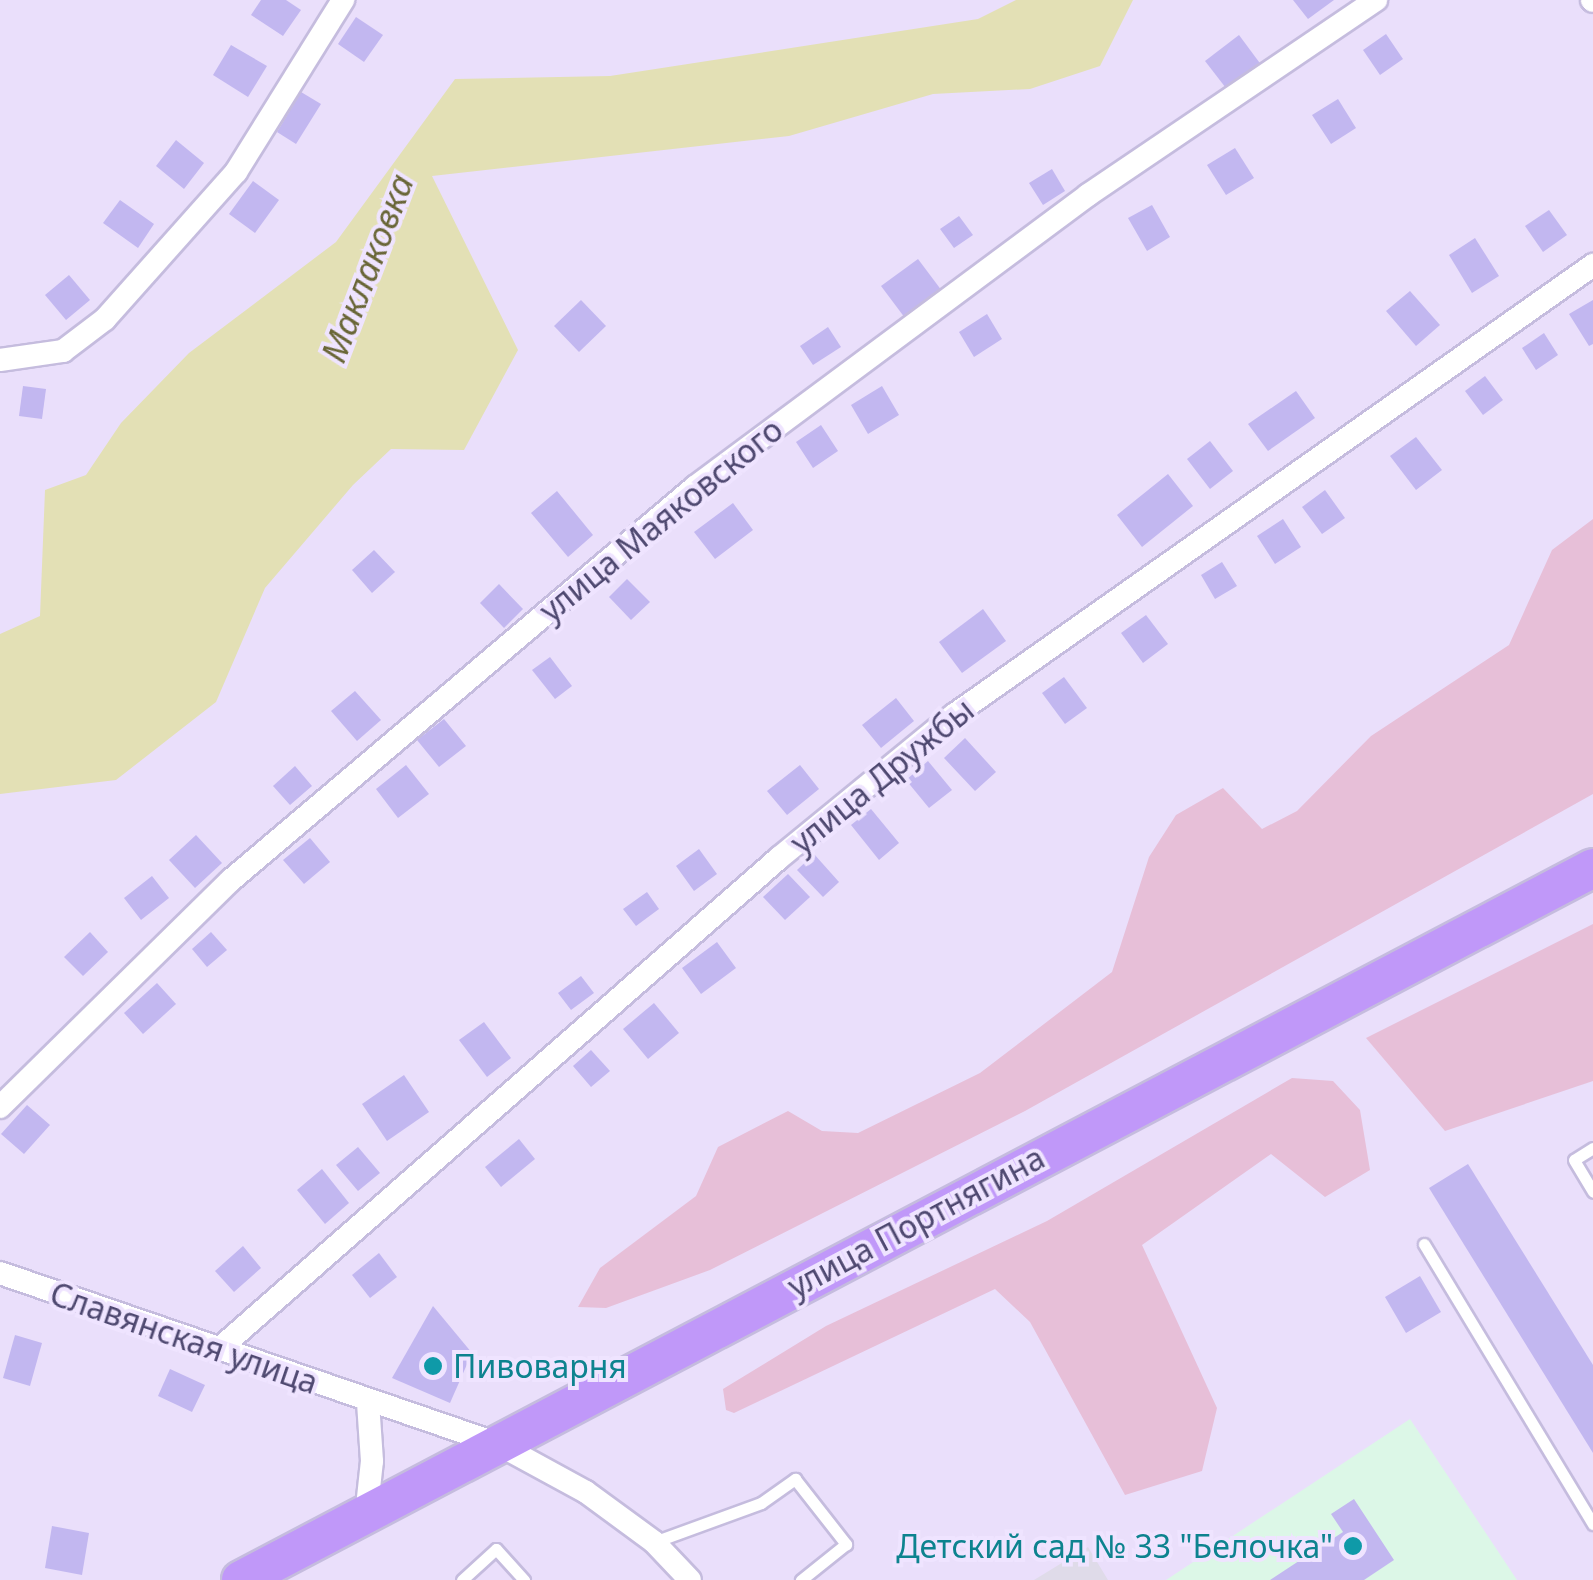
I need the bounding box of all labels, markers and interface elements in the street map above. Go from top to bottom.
water label: Маклаковка [312,168,422,368]
street label: улица Маяковского [532,410,790,630]
street label: улица Дружбы [783,690,981,862]
street label: улица Портнягина [781,1138,1051,1306]
street label: Славянская улица [45,1274,323,1402]
place label: Пивоварня [453,1347,627,1385]
marker: Пивоварня [422,1355,444,1377]
place label: Детский сад № 33 "Белочка" [896,1527,1333,1565]
marker: Детский сад № 33 "Белочка" [1342,1535,1364,1557]

